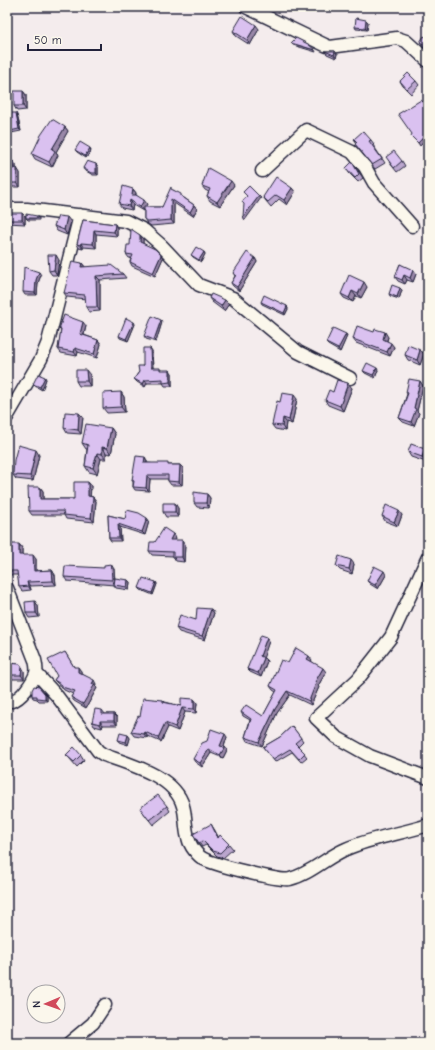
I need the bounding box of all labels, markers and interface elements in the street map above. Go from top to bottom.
scale bar [28,26,101,52]
text: 50 m [34,33,62,47]
north arrow [26,984,66,1024]
text: N [30,1001,43,1008]

